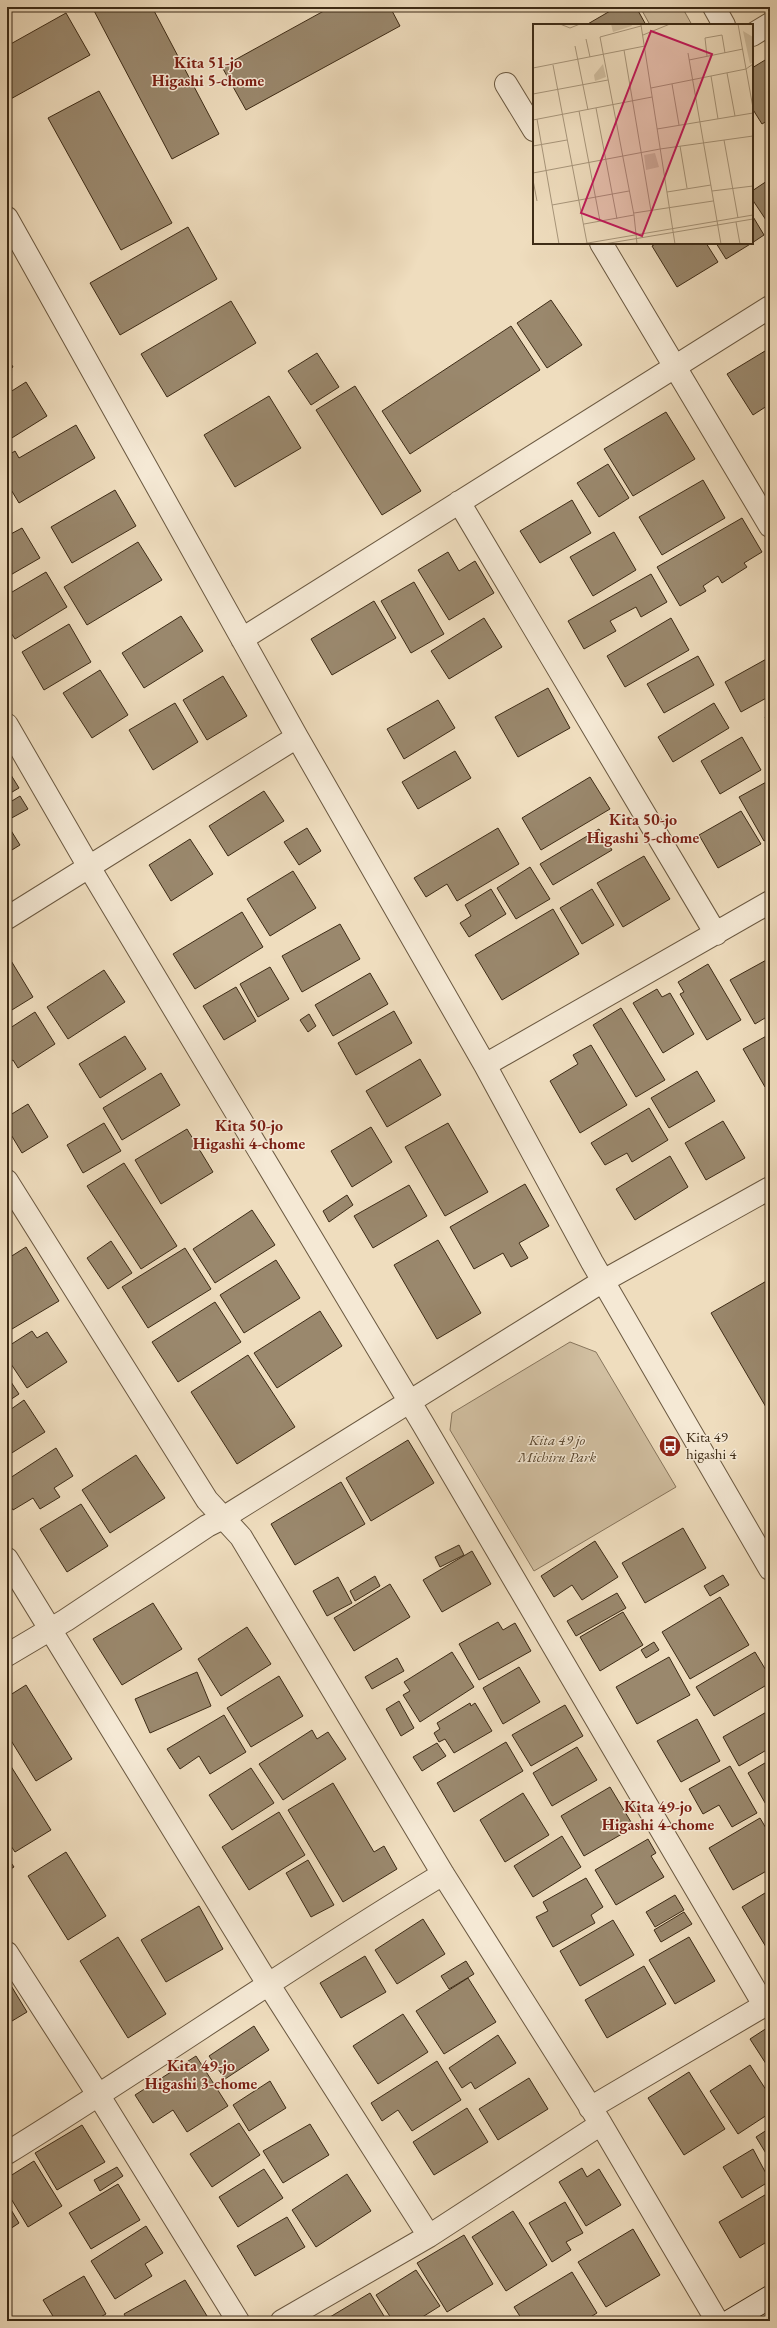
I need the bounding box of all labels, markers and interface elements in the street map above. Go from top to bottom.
inset map [533,24,753,244]
district label: Kita 51-jo Higashi 5-chome [152,52,264,91]
district label: Kita 50-jo Higashi 5-chome [587,809,699,848]
district label: Kita 50-jo Higashi 4-chome [193,1115,305,1154]
place label: Kita 49 higashi 4 [686,1427,737,1463]
park label: Kita 49 jo Michiru Park [517,1430,596,1466]
bus stop icon: Kita 49 higashi 4 [657,1433,683,1459]
district label: Kita 49-jo Higashi 4-chome [602,1796,714,1835]
district label: Kita 49-jo Higashi 3-chome [145,2055,257,2094]

